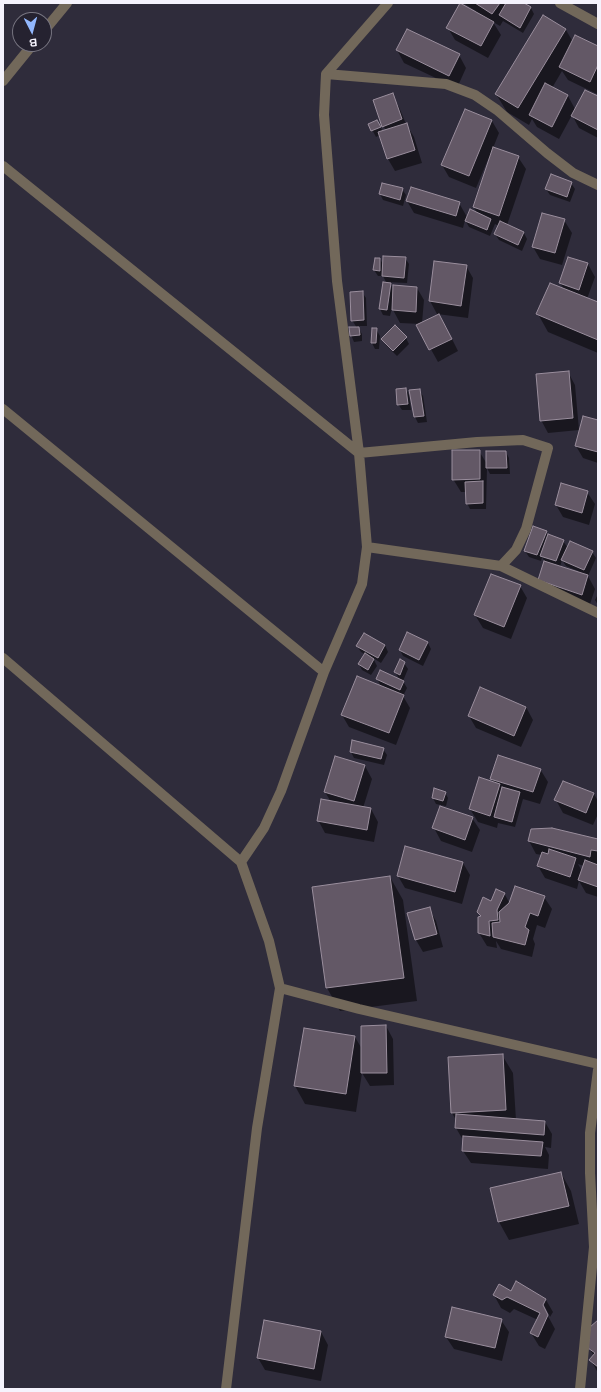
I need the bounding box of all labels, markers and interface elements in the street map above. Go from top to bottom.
north arrow [12,12,52,52]
text: B [29,37,38,49]

